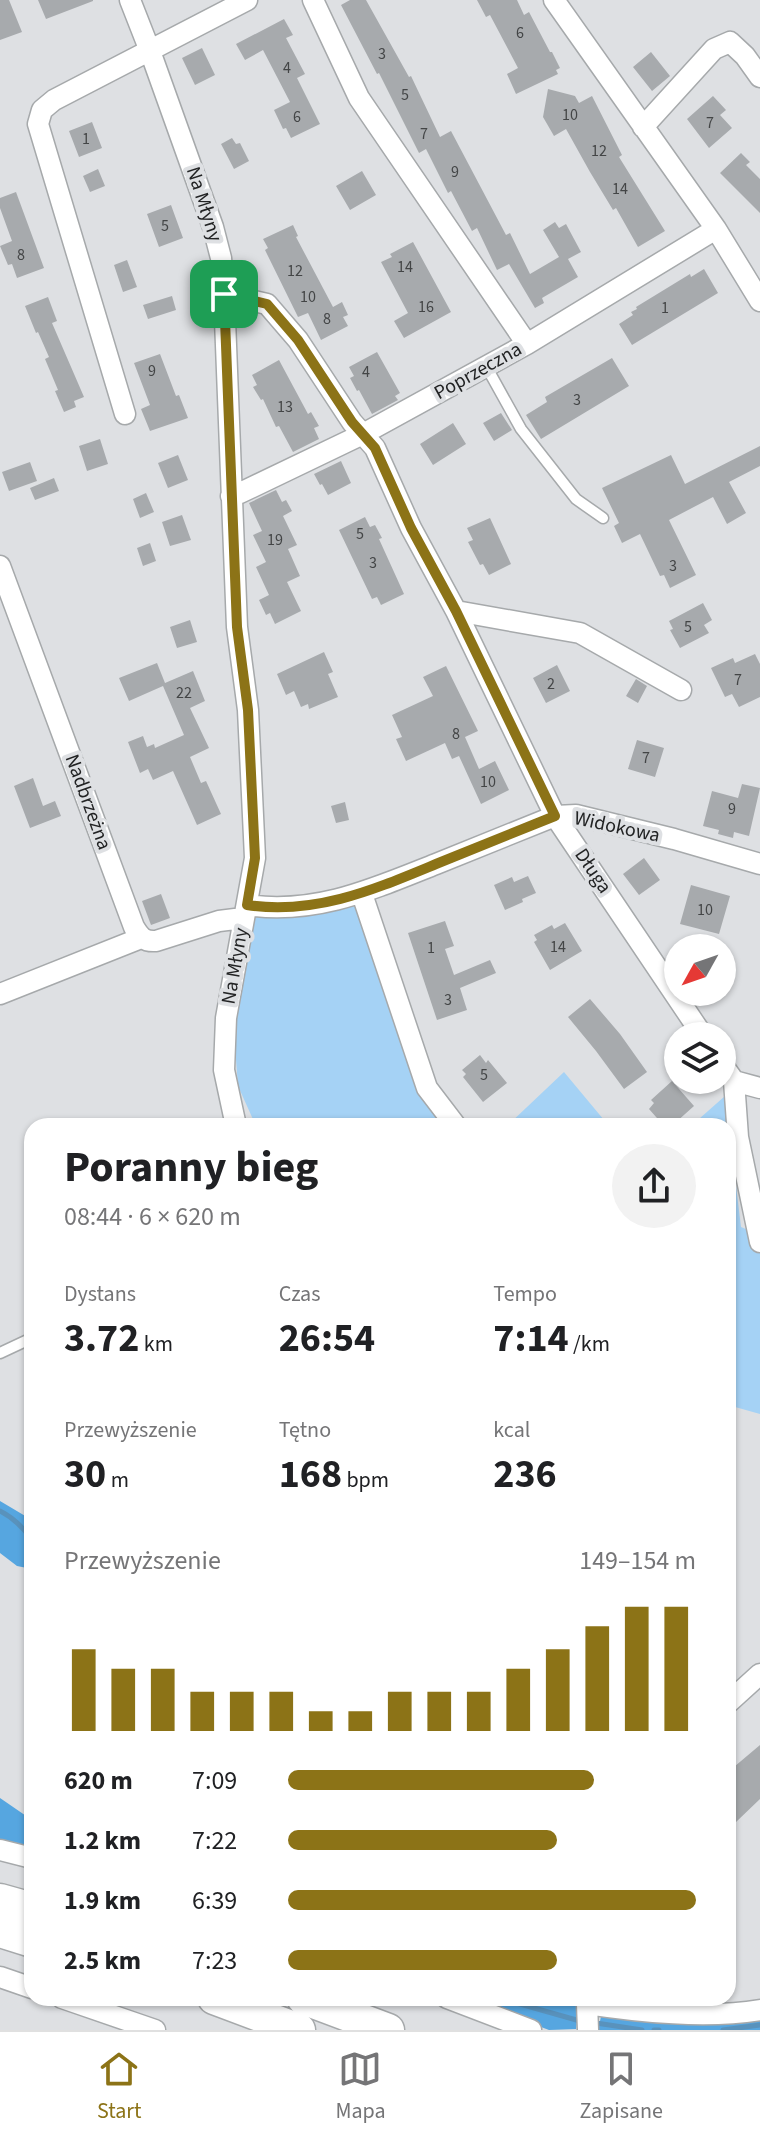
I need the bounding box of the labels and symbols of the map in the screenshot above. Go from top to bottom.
house number: 6 [516,22,524,44]
house number: 3 [378,43,386,65]
house number: 4 [283,57,291,79]
house number: 5 [401,84,409,106]
house number: 10 [562,104,578,126]
house number: 6 [293,106,301,128]
house number: 7 [706,112,714,134]
house number: 7 [420,123,428,145]
house number: 1 [82,128,90,150]
house number: 12 [591,140,607,162]
house number: 9 [451,161,459,183]
street label: Na Młyny [179,163,229,246]
house number: 14 [612,178,628,200]
house number: 5 [161,215,169,237]
house number: 8 [17,244,25,266]
house number: 14 [397,256,413,278]
pin [190,260,258,328]
house number: 12 [287,260,303,282]
house number: 10 [300,286,316,308]
house number: 16 [418,296,434,318]
house number: 1 [661,297,669,319]
house number: 8 [323,308,331,330]
street label: Poprzeczna [429,335,527,407]
house number: 9 [148,360,156,382]
house number: 4 [362,361,370,383]
house number: 3 [573,389,581,411]
house number: 13 [277,396,293,418]
house number: 5 [356,523,364,545]
house number: 19 [267,529,283,551]
house number: 3 [369,552,377,574]
house number: 3 [669,555,677,577]
house number: 5 [684,616,692,638]
house number: 7 [734,669,742,691]
house number: 2 [547,673,555,695]
house number: 22 [176,682,192,704]
house number: 8 [452,723,460,745]
house number: 7 [642,747,650,769]
street label: Nadbrzeżna [58,750,118,854]
house number: 10 [480,771,496,793]
house number: 9 [728,798,736,820]
street label: Widokowa [571,804,663,850]
street label: Długa [568,843,618,899]
house number: 10 [697,899,713,921]
street label: Na Młyny [215,925,256,1006]
north arrow [664,934,736,1006]
house number: 14 [550,936,566,958]
house number: 1 [427,937,435,959]
house number: 3 [444,989,452,1011]
house number: 5 [480,1064,488,1086]

